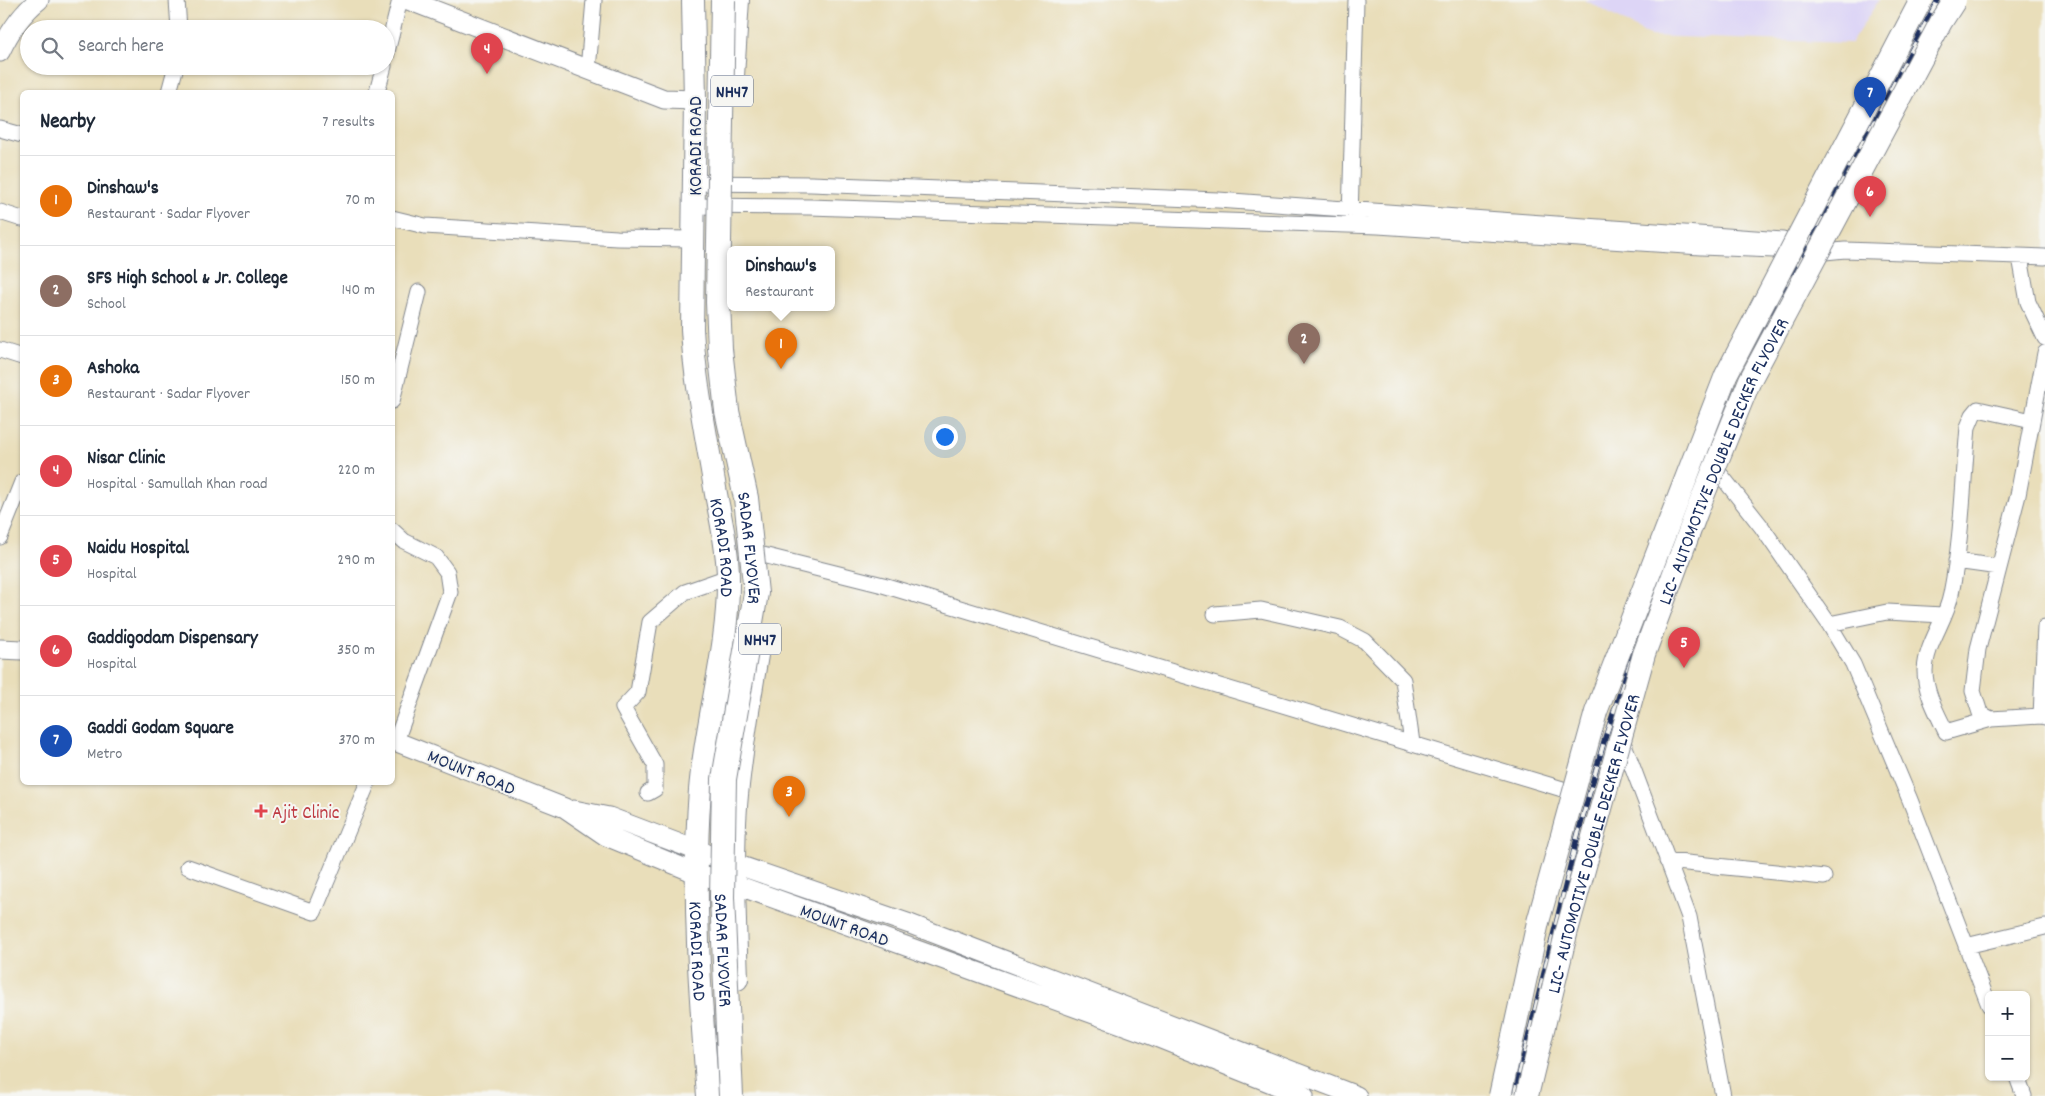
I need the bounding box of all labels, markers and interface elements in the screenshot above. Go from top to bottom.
search box [20,20,395,75]
pin: 4 [471,33,503,74]
icon: search [38,34,66,62]
text: Search here [78,34,164,61]
road number: NH47 [711,76,753,106]
pin: 7 [1854,77,1886,118]
street label: KORADI ROAD [684,96,711,196]
text: Nearby [40,108,95,138]
text: 7 results [322,111,375,134]
text: Dinshaw's [87,176,159,203]
pin: 6 [1854,176,1886,217]
text: 1 [54,189,58,212]
text: 70 m [345,189,375,212]
text: Restaurant · Sadar Flyover [87,203,250,226]
popup [727,246,835,311]
text: Dinshaw's [745,254,817,281]
text: SFS High School & Jr. College [87,266,288,293]
text: 2 [53,279,60,302]
text: 140 m [341,279,375,302]
text: Restaurant [745,281,814,304]
text: School [87,293,126,316]
street label: LIC- AUTOMOTIVE DOUBLE DECKER FLYOVER [1653,314,1798,609]
pin: 2 [1288,323,1320,364]
pin: 1 [765,328,797,369]
text: Ashoka [87,356,139,383]
text: 3 [52,369,60,392]
text: 150 m [341,369,375,392]
text: Restaurant · Sadar Flyover [87,383,250,406]
your location [932,424,958,450]
text: Nisar Clinic [87,446,165,473]
text: 4 [53,459,59,482]
text: 220 m [338,459,375,482]
text: Hospital · Samullah Khan road [87,473,267,496]
street label: SADAR FLYOVER [728,490,766,606]
street label: KORADI ROAD [700,496,738,598]
text: Naidu Hospital [87,536,189,563]
text: 5 [52,549,60,572]
text: 290 m [337,549,375,572]
text: Hospital [87,563,137,586]
road number: NH47 [739,624,781,654]
text: Gaddigodam Dispensary [87,626,258,653]
pin: 5 [1668,627,1700,668]
text: 6 [52,639,60,662]
text: 350 m [337,639,375,662]
text: Hospital [87,653,137,676]
street label: LIC- AUTOMOTIVE DOUBLE DECKER FLYOVER [1542,691,1649,997]
text: Gaddi Godam Square [87,716,234,743]
text: 7 [53,729,59,752]
text: 370 m [338,729,375,752]
text: Metro [87,743,122,766]
street label: MOUNT ROAD [423,744,519,804]
pin: 3 [773,776,805,817]
place label: Ajit Clinic [272,801,339,828]
marker: Ajit Clinic [254,804,268,818]
street label: SADAR FLYOVER [705,893,737,1008]
street label: MOUNT ROAD [796,899,892,956]
street label: KORADI ROAD [680,901,711,1002]
map controls [1985,991,2030,1081]
button: + [1985,991,2030,1036]
button: − [1985,1036,2030,1081]

